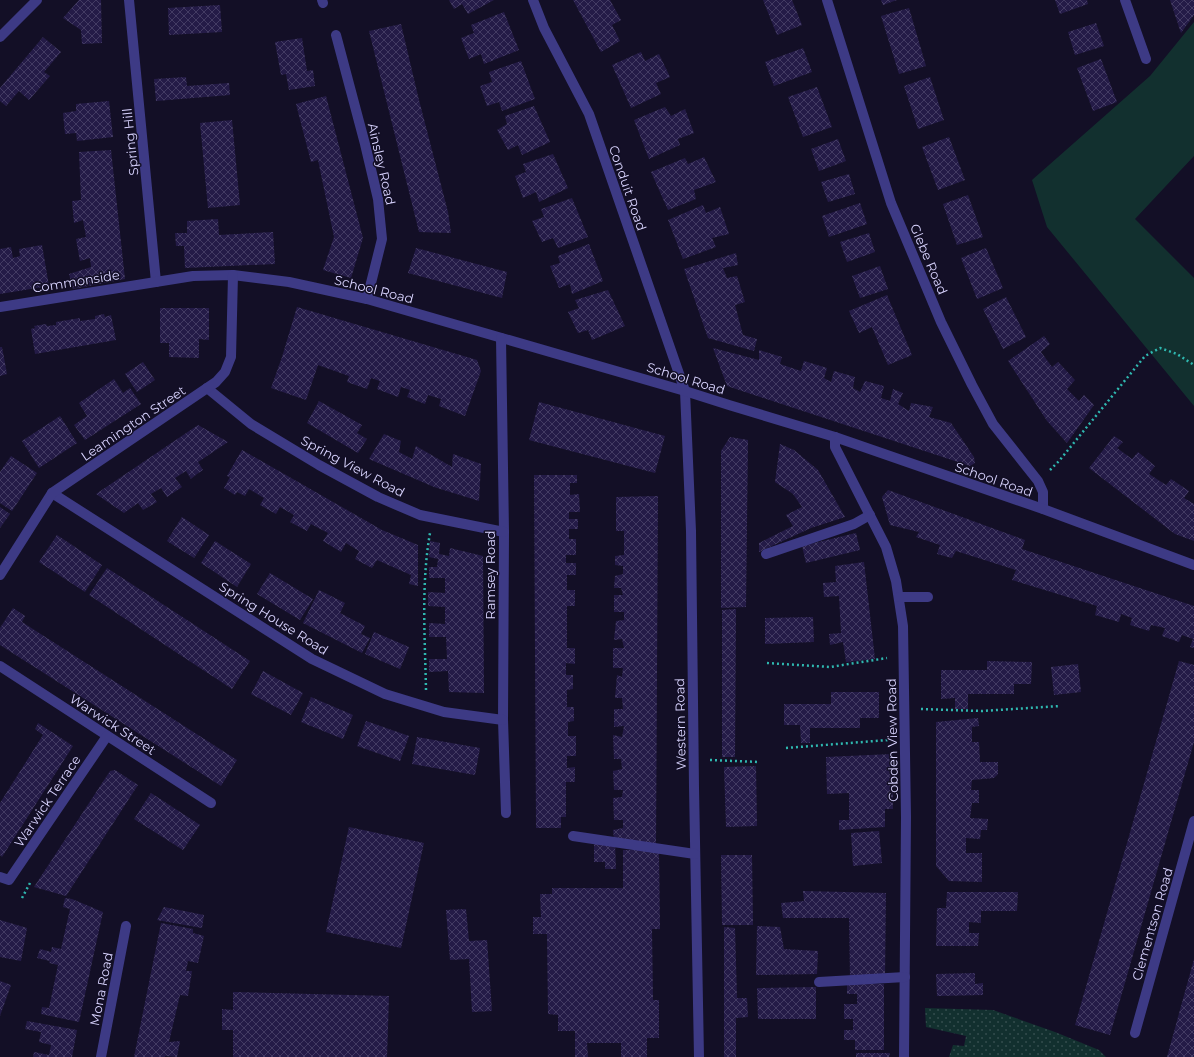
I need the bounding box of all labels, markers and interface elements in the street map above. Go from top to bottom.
street label: Spring Hill [119,108,141,176]
street label: Ainsley Road [365,121,399,207]
street label: Conduit Road [606,143,650,233]
street label: Glebe Road [907,221,951,297]
street label: Commonside [31,266,121,296]
street label: School Road [333,271,415,307]
street label: School Road [645,358,727,398]
street label: Leamington Street [78,382,188,464]
street label: Spring View Road [298,432,408,500]
street label: School Road [953,458,1035,500]
street label: Ramsey Road [482,530,498,620]
street label: Spring House Road [217,578,331,658]
street label: Western Road [671,678,689,770]
street label: Cobden View Road [883,678,901,802]
street label: Warwick Street [67,690,159,758]
street label: Warwick Terrace [10,752,84,850]
street label: Clementson Road [1128,866,1176,982]
street label: Mona Road [86,951,116,1027]

